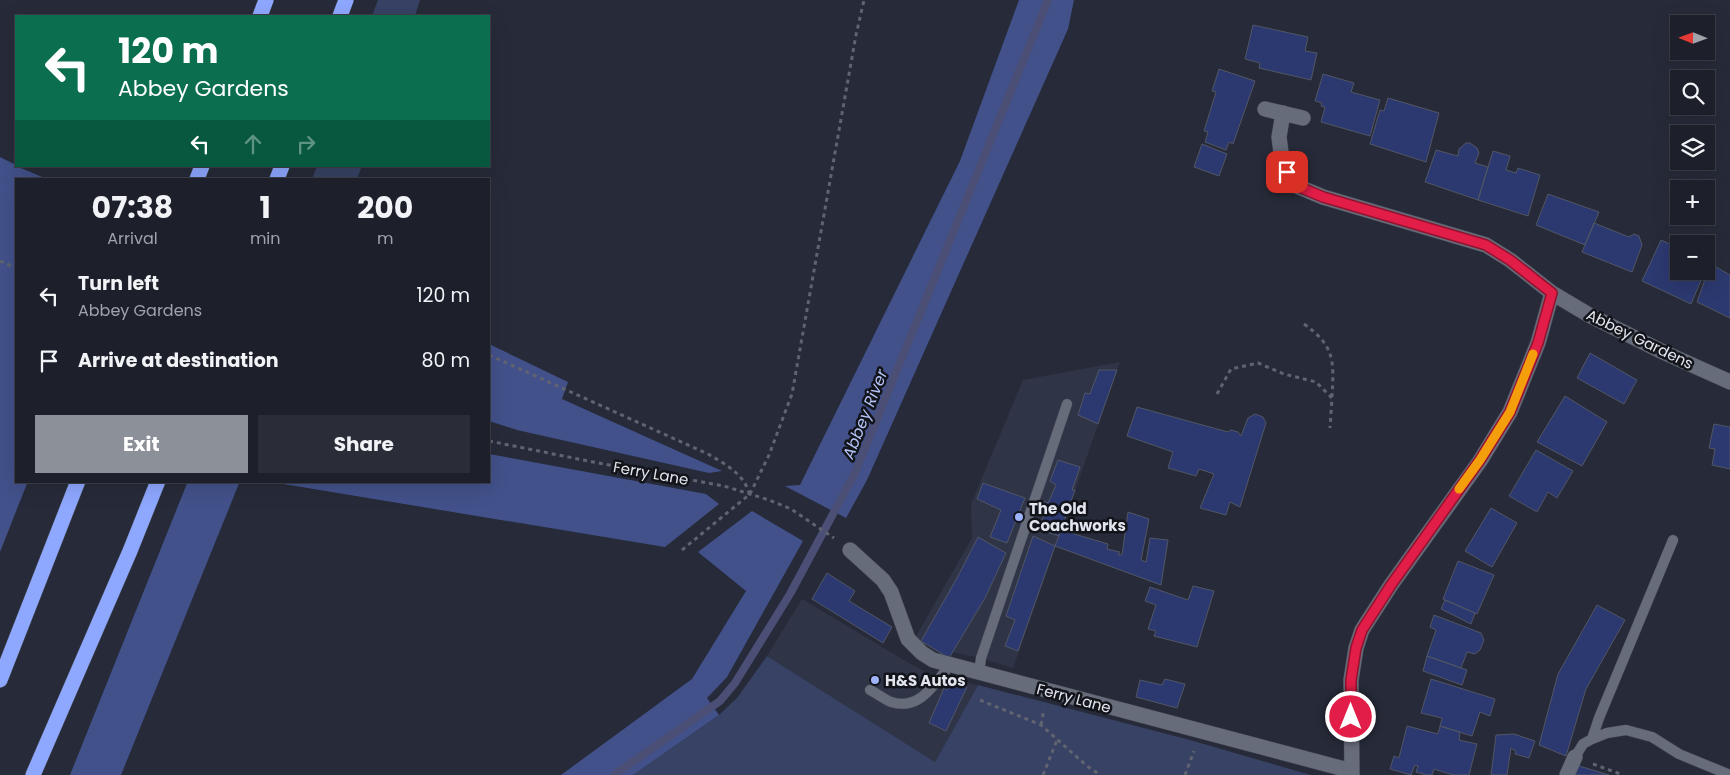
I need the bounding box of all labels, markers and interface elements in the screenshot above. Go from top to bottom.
north arrow [1670,15,1715,60]
map controls [1670,15,1715,280]
text: 120 m [118,26,218,75]
icon: left [35,35,100,100]
button: search [1670,70,1715,115]
text: Abbey Gardens [118,73,289,104]
button: layers [1670,125,1715,170]
icon: left [186,130,214,158]
icon: ahead [239,130,267,158]
icon: right [292,130,320,158]
pin [1266,151,1308,193]
icon: arrive [1273,158,1301,186]
button: + [1670,180,1715,225]
text: 07:38 [92,186,173,229]
text: 1 [260,186,271,229]
text: 200 [357,186,413,229]
text: Arrival [107,227,158,250]
text: min [250,227,281,250]
text: m [377,227,393,250]
button: − [1670,235,1715,280]
text: Turn left [78,270,159,297]
icon: left [35,282,63,310]
text: 120 m [416,282,470,309]
text: Abbey Gardens [78,299,202,322]
street label: Abbey Gardens [1583,304,1697,374]
icon: arrive [35,347,63,375]
text: Arrive at destination [78,347,279,374]
text: 80 m [421,347,470,374]
water label: Abbey River [836,365,894,463]
button: Exit [35,415,248,473]
button: Share [258,415,470,473]
street label: Ferry Lane [612,456,690,490]
place label: The Old Coachworks [1029,498,1126,536]
marker: The Old Coachworks [1013,511,1025,523]
place label: H&S Autos [885,670,966,691]
marker: H&S Autos [869,674,881,686]
street label: Ferry Lane [1035,678,1113,718]
position arrow [1324,690,1376,742]

